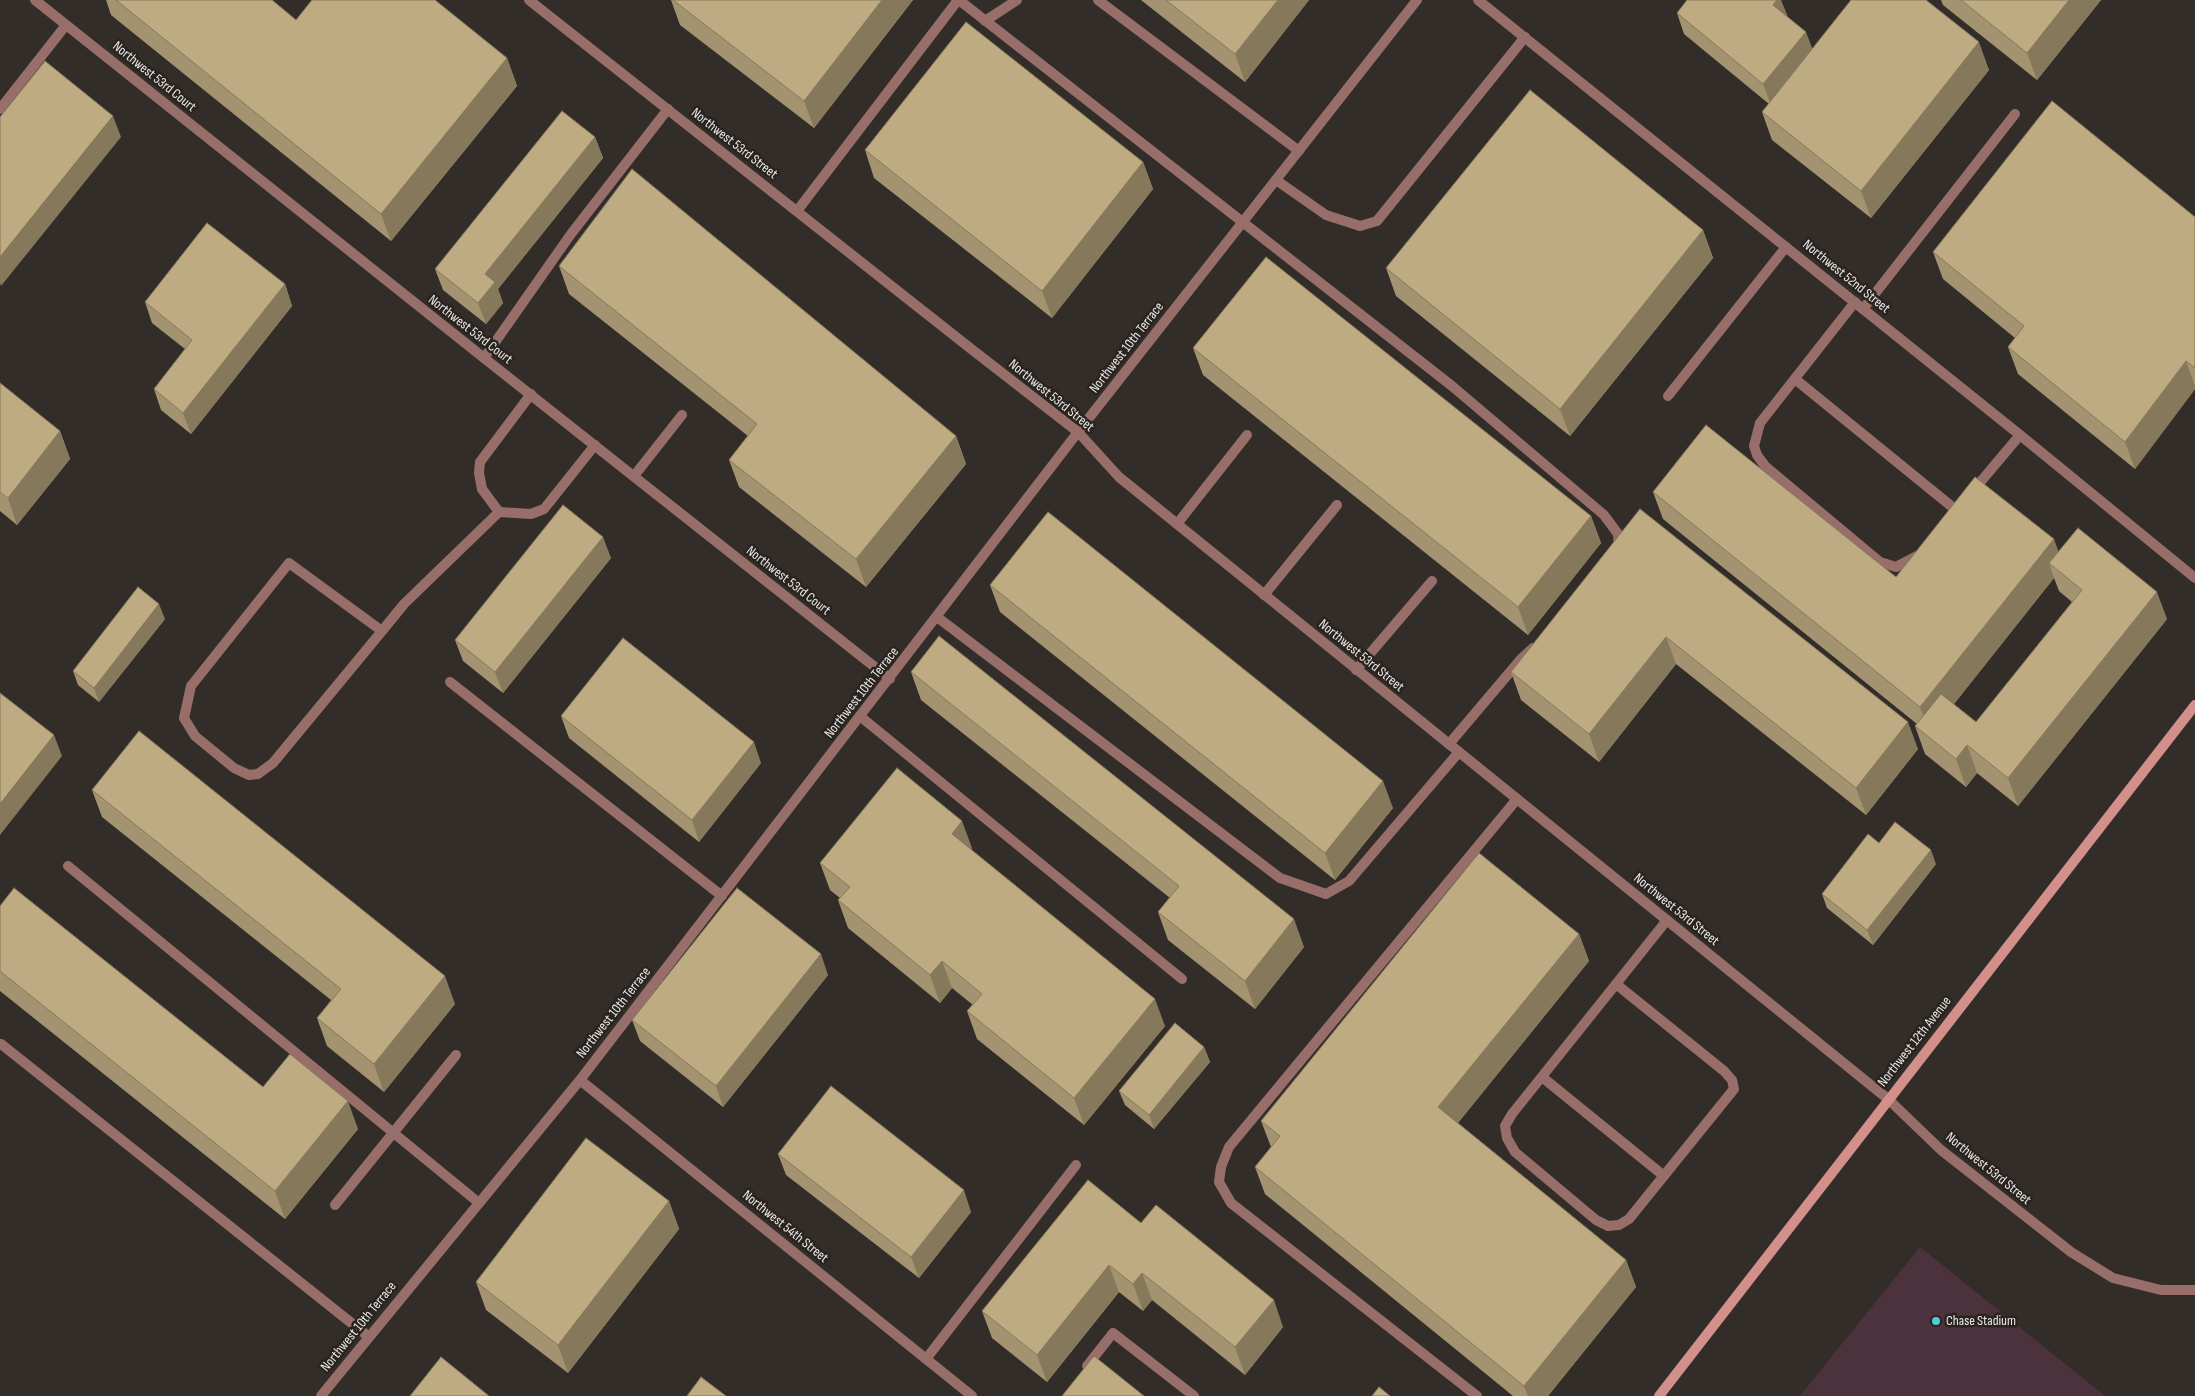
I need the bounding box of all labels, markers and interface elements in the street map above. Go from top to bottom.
street label: Northwest 53rd Court [109,38,199,116]
street label: Northwest 53rd Street [687,105,781,183]
street label: Northwest 52nd Street [1799,237,1893,317]
street label: Northwest 53rd Court [424,292,516,368]
street label: Northwest 10th Terrace [1086,299,1168,397]
street label: Northwest 53rd Street [1005,356,1097,436]
street label: Northwest 53rd Court [742,543,834,619]
street label: Northwest 53rd Street [1315,616,1407,696]
street label: Northwest 10th Terrace [821,644,903,742]
street label: Northwest 53rd Street [1630,870,1722,950]
street label: Northwest 10th Terrace [573,964,655,1062]
street label: Northwest 12th Avenue [1875,994,1955,1090]
street label: Northwest 53rd Street [1942,1129,2034,1209]
street label: Northwest 54th Street [739,1187,831,1267]
street label: Northwest 10th Terrace [318,1279,400,1375]
place label: Chase Stadium [1946,1313,2016,1329]
marker: Chase Stadium [1930,1315,1942,1327]

